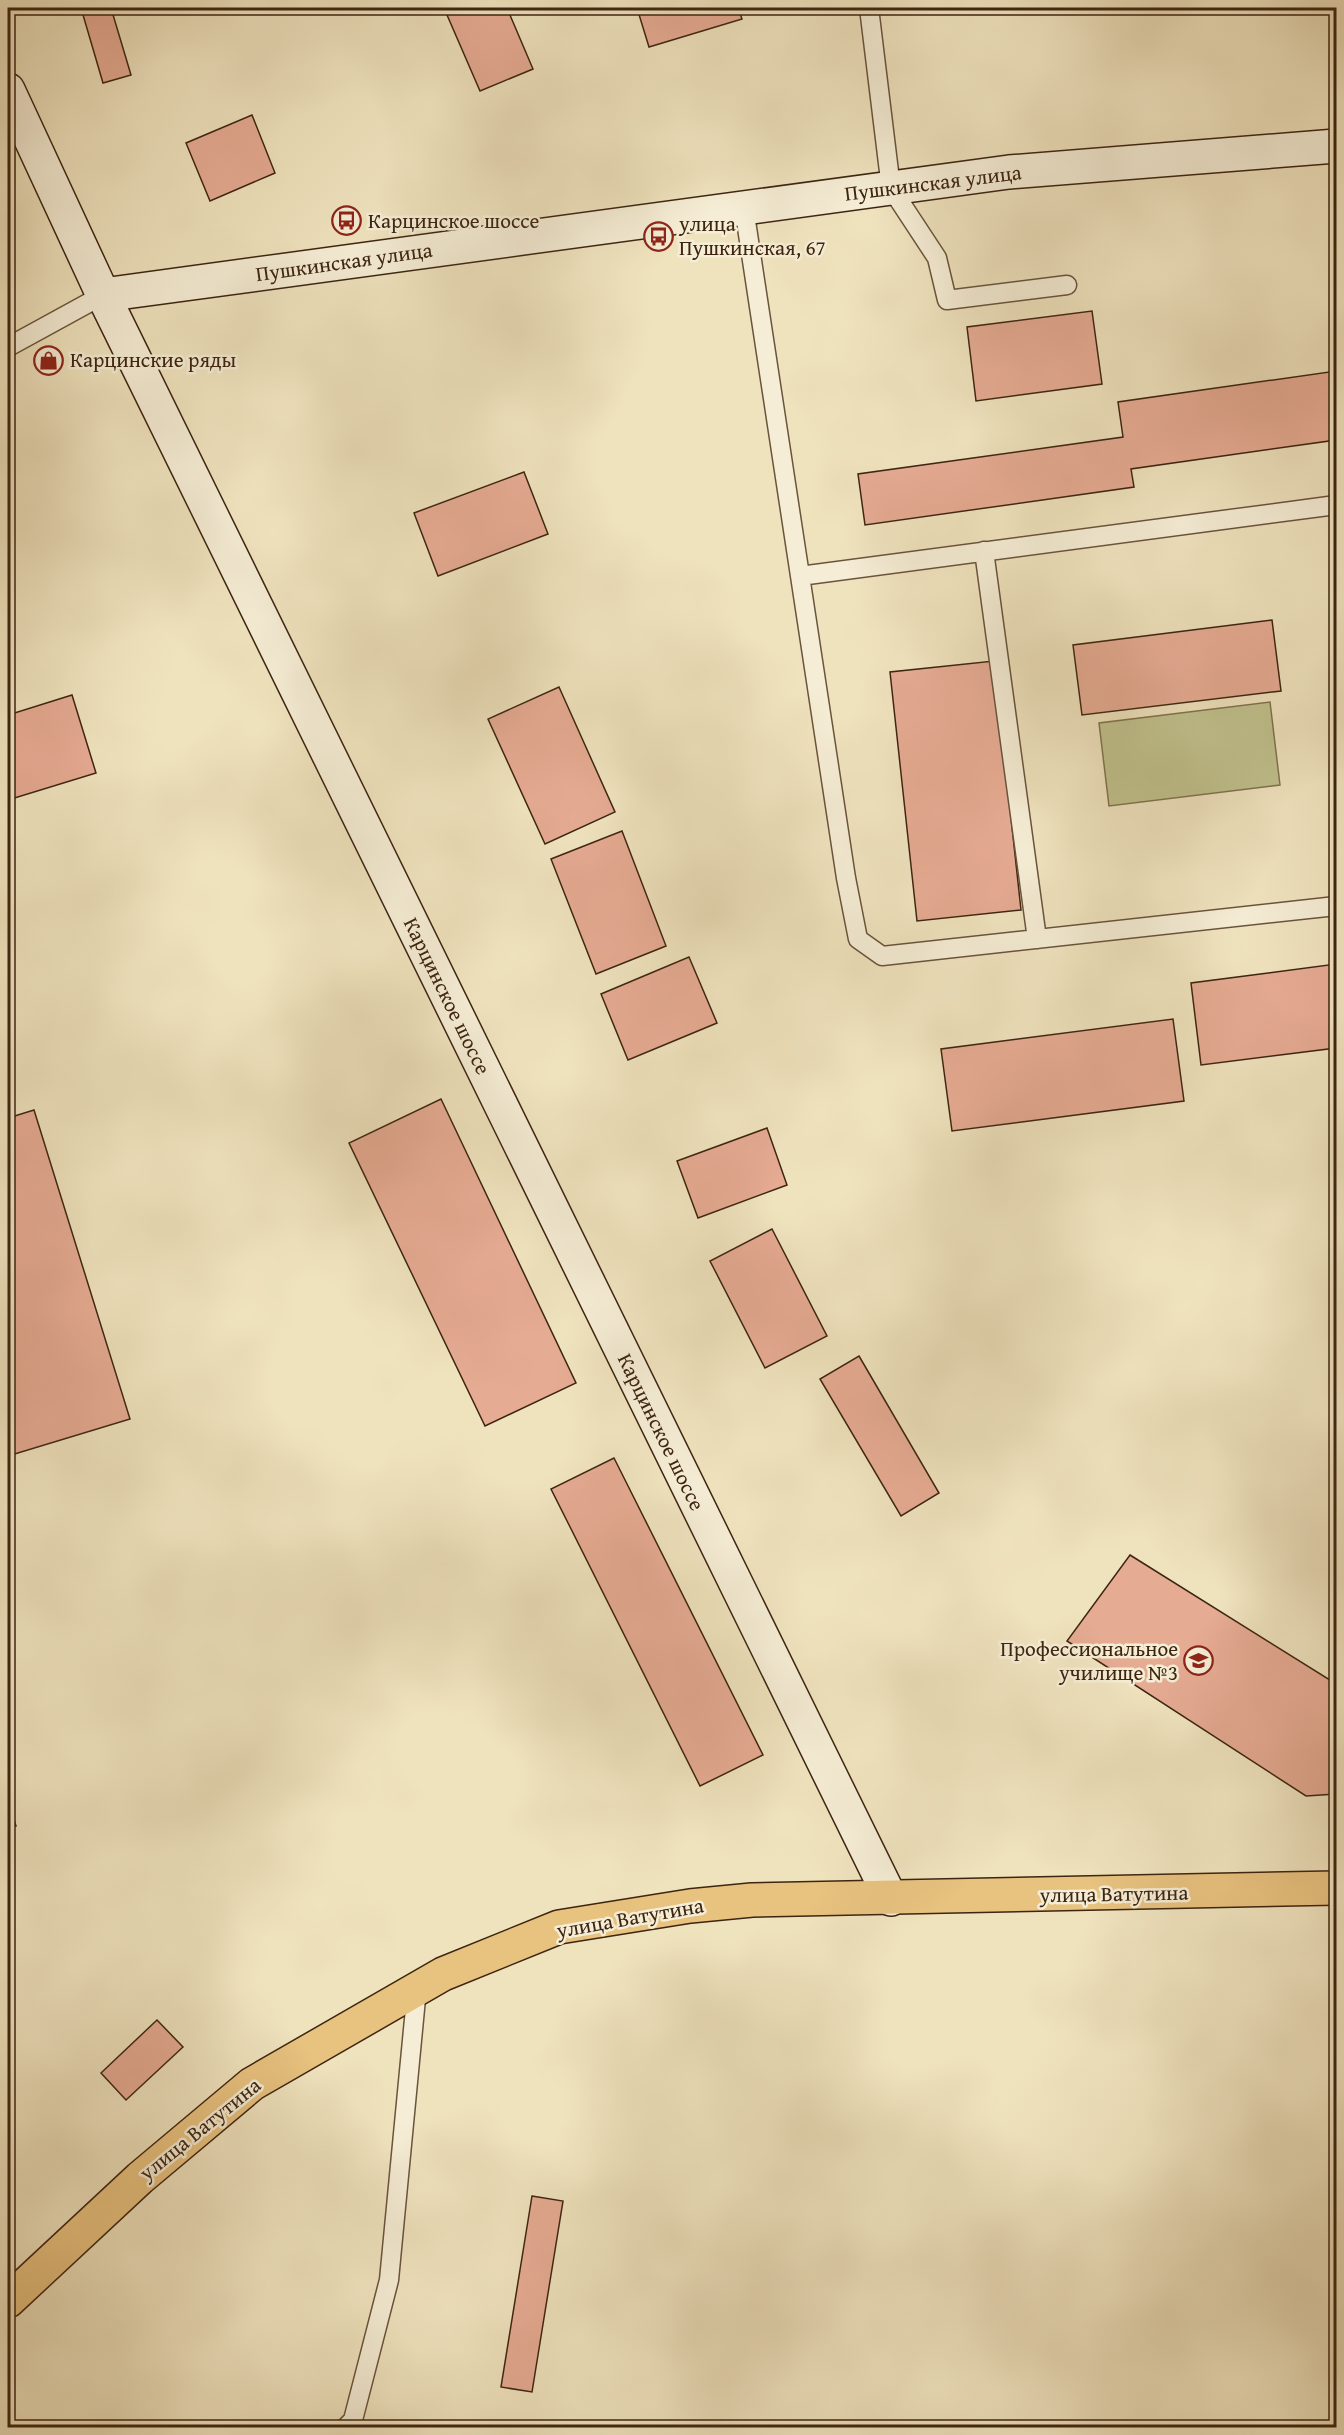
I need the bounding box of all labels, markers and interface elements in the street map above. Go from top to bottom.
street label: Пушкинская улица [843,156,1023,209]
bus stop icon: Карцинское шоссе [331,205,363,237]
place label: Карцинское шоссе [368,205,540,236]
place label: улица Пушкинская, 67 [678,208,826,263]
bus stop icon: улица Пушкинская, 67 [642,220,674,252]
street label: Пушкинская улица [254,234,434,289]
shop icon: Карцинские ряды [33,344,65,376]
place label: Карцинские ряды [70,344,236,375]
street label: Карцинское шоссе [396,912,499,1080]
street label: Карцинское шоссе [610,1348,713,1516]
place label: Профессиональное училище №3 [1000,1633,1178,1688]
school or university icon: Профессиональное училище №3 [1183,1645,1215,1677]
street label: улица Ватутина [1038,1877,1189,1910]
street label: улица Ватутина [553,1889,706,1946]
street label: улица Ватутина [131,2070,267,2188]

